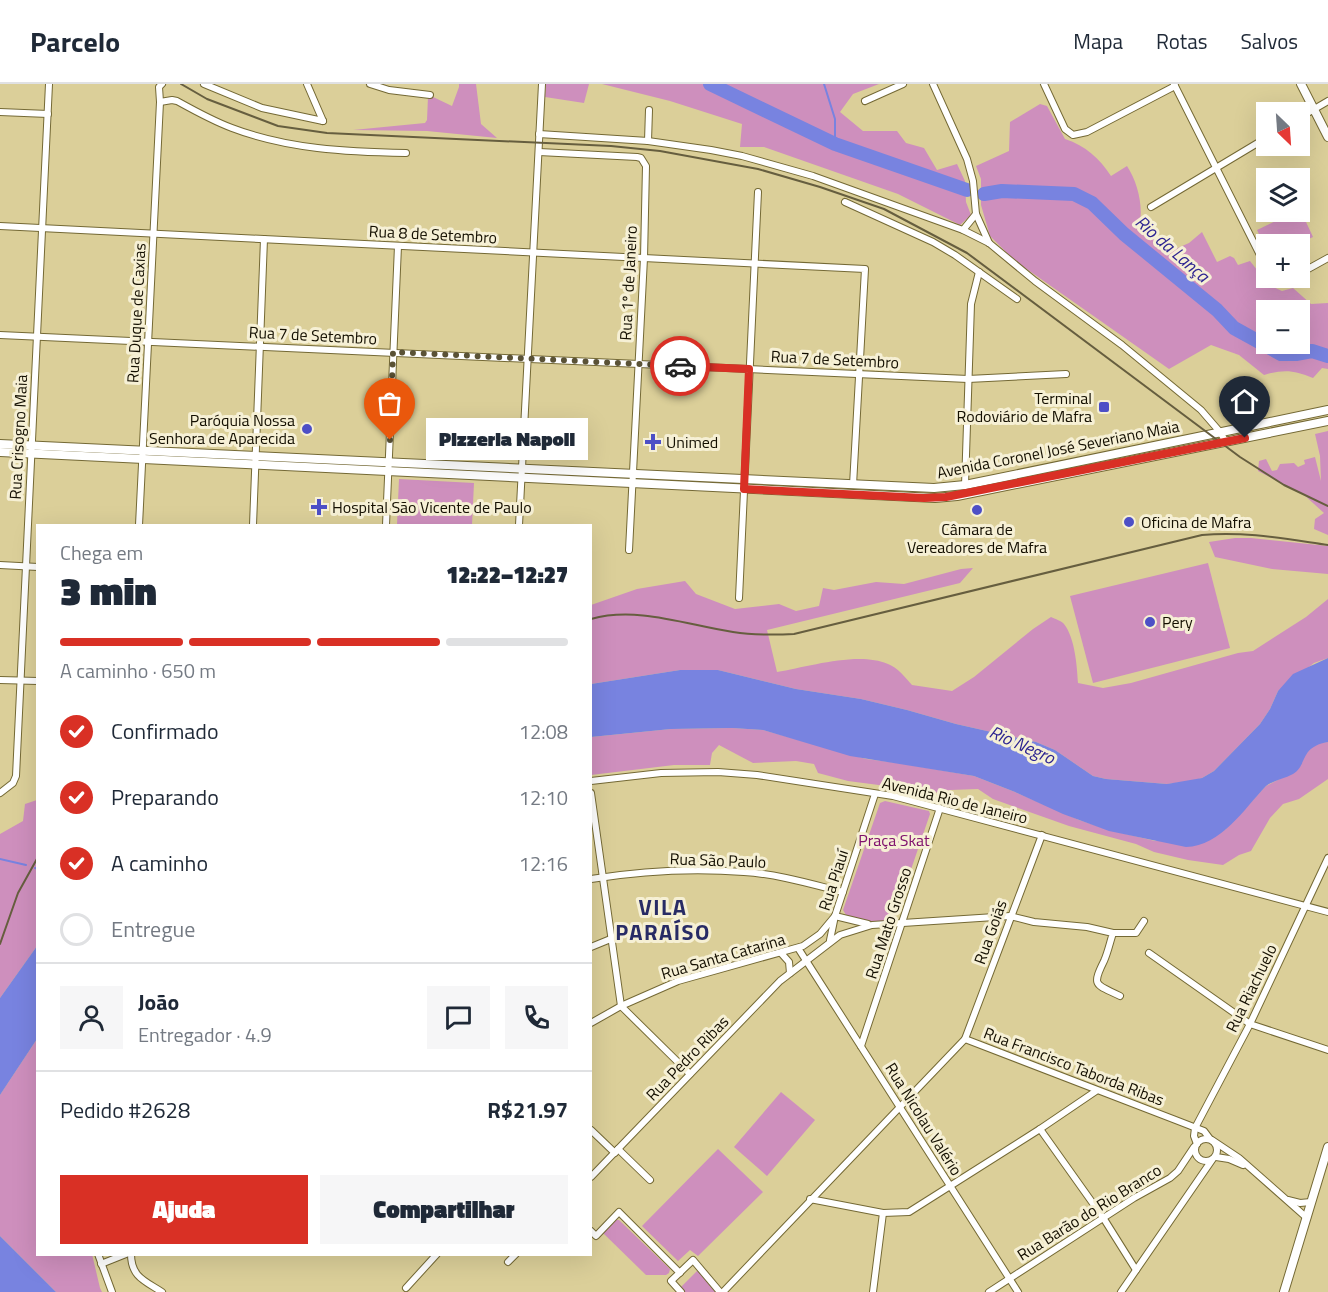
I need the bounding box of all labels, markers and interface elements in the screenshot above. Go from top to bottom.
text: Parcelo [30,20,120,63]
text: Mapa [1073,25,1123,57]
text: Rotas [1156,25,1207,57]
text: Salvos [1240,25,1298,57]
north arrow [1256,102,1310,156]
map controls [1256,102,1310,354]
button: layers [1256,168,1310,222]
water label: Rio da Lança [1129,209,1216,289]
street label: Rua 8 de Setembro [368,219,498,249]
street label: Rua 1º de Janeiro [613,225,643,341]
button: + [1256,234,1310,288]
street label: Rua Duque de Caxias [120,242,152,384]
button: − [1256,300,1310,354]
street label: Rua 7 de Setembro [248,320,378,350]
courier [650,336,710,396]
street label: Rua 7 de Setembro [770,344,900,374]
icon: car [664,350,697,383]
street label: Rua Crisogno Maia [3,374,33,500]
pin [1219,376,1270,438]
pin [364,378,415,440]
icon: home [1228,385,1261,418]
place label: Terminal Rodoviário de Mafra [956,386,1092,428]
icon: bag [373,387,406,420]
marker: Terminal Rodoviário de Mafra [1097,400,1111,414]
place label: Paróquia Nossa Senhora de Aparecida [149,408,295,450]
street label: Avenida Coronel José Severiano Maia [935,414,1181,484]
callout: Pizzeria Napoli [426,419,588,461]
marker: Paróquia Nossa Senhora de Aparecida [300,422,314,436]
text: Pizzeria Napoli [439,423,575,454]
place label: Unimed [666,430,718,454]
marker: Unimed [644,433,662,451]
place label: Hospital São Vicente de Paulo [332,495,532,519]
marker: Hospital São Vicente de Paulo [310,498,328,516]
marker: Câmara de Vereadores de Mafra [970,503,984,517]
place label: Oficina de Mafra [1141,510,1251,534]
marker: Oficina de Mafra [1122,515,1136,529]
place label: Câmara de Vereadores de Mafra [907,517,1047,559]
text: Chega em [60,537,143,568]
text: 12:22–12:27 [446,558,568,592]
text: 3 min [60,561,157,620]
place label: Pery [1162,610,1193,634]
marker: Pery [1143,615,1157,629]
text: A caminho · 650 m [60,655,216,686]
text: Confirmado [111,714,219,748]
icon: check [60,715,93,748]
text: 12:08 [519,716,568,747]
water label: Rio Negro [985,718,1060,771]
street label: Avenida Rio de Janeiro [880,770,1030,830]
text: Preparando [111,780,219,814]
icon: check [60,781,93,814]
text: 12:10 [519,782,568,813]
park label: Praça Skat [858,828,930,852]
street label: Rua Piauí [812,845,855,914]
text: A caminho [111,846,208,880]
street label: Rua São Paulo [669,846,767,874]
icon: check [60,847,93,880]
text: 12:16 [519,848,568,879]
street label: Rua Mato Grosso [859,864,917,982]
district label: VILA PARAÍSO [615,890,711,949]
street label: Rua Goiás [967,896,1013,968]
text: Entregue [111,912,195,946]
street label: Rua Santa Catarina [658,927,788,985]
street label: Rua Riachuelo [1219,940,1283,1036]
text: João [138,985,179,1019]
button: person [60,986,123,1049]
button: chat [427,986,490,1049]
button: phone [505,986,568,1049]
street label: Rua Pedro Ribas [640,1010,734,1106]
text: Entregador · 4.9 [138,1019,272,1050]
street label: Rua Francisco Taborda Ribas [980,1021,1168,1111]
street label: Rua Nicolau Valério [880,1058,968,1180]
text: Pedido #2628 [60,1093,190,1127]
text: R$21.97 [487,1093,568,1127]
street label: Rua Barão do Rio Branco [1012,1158,1166,1266]
button: Ajuda [60,1175,308,1244]
button: Compartilhar [320,1175,568,1244]

